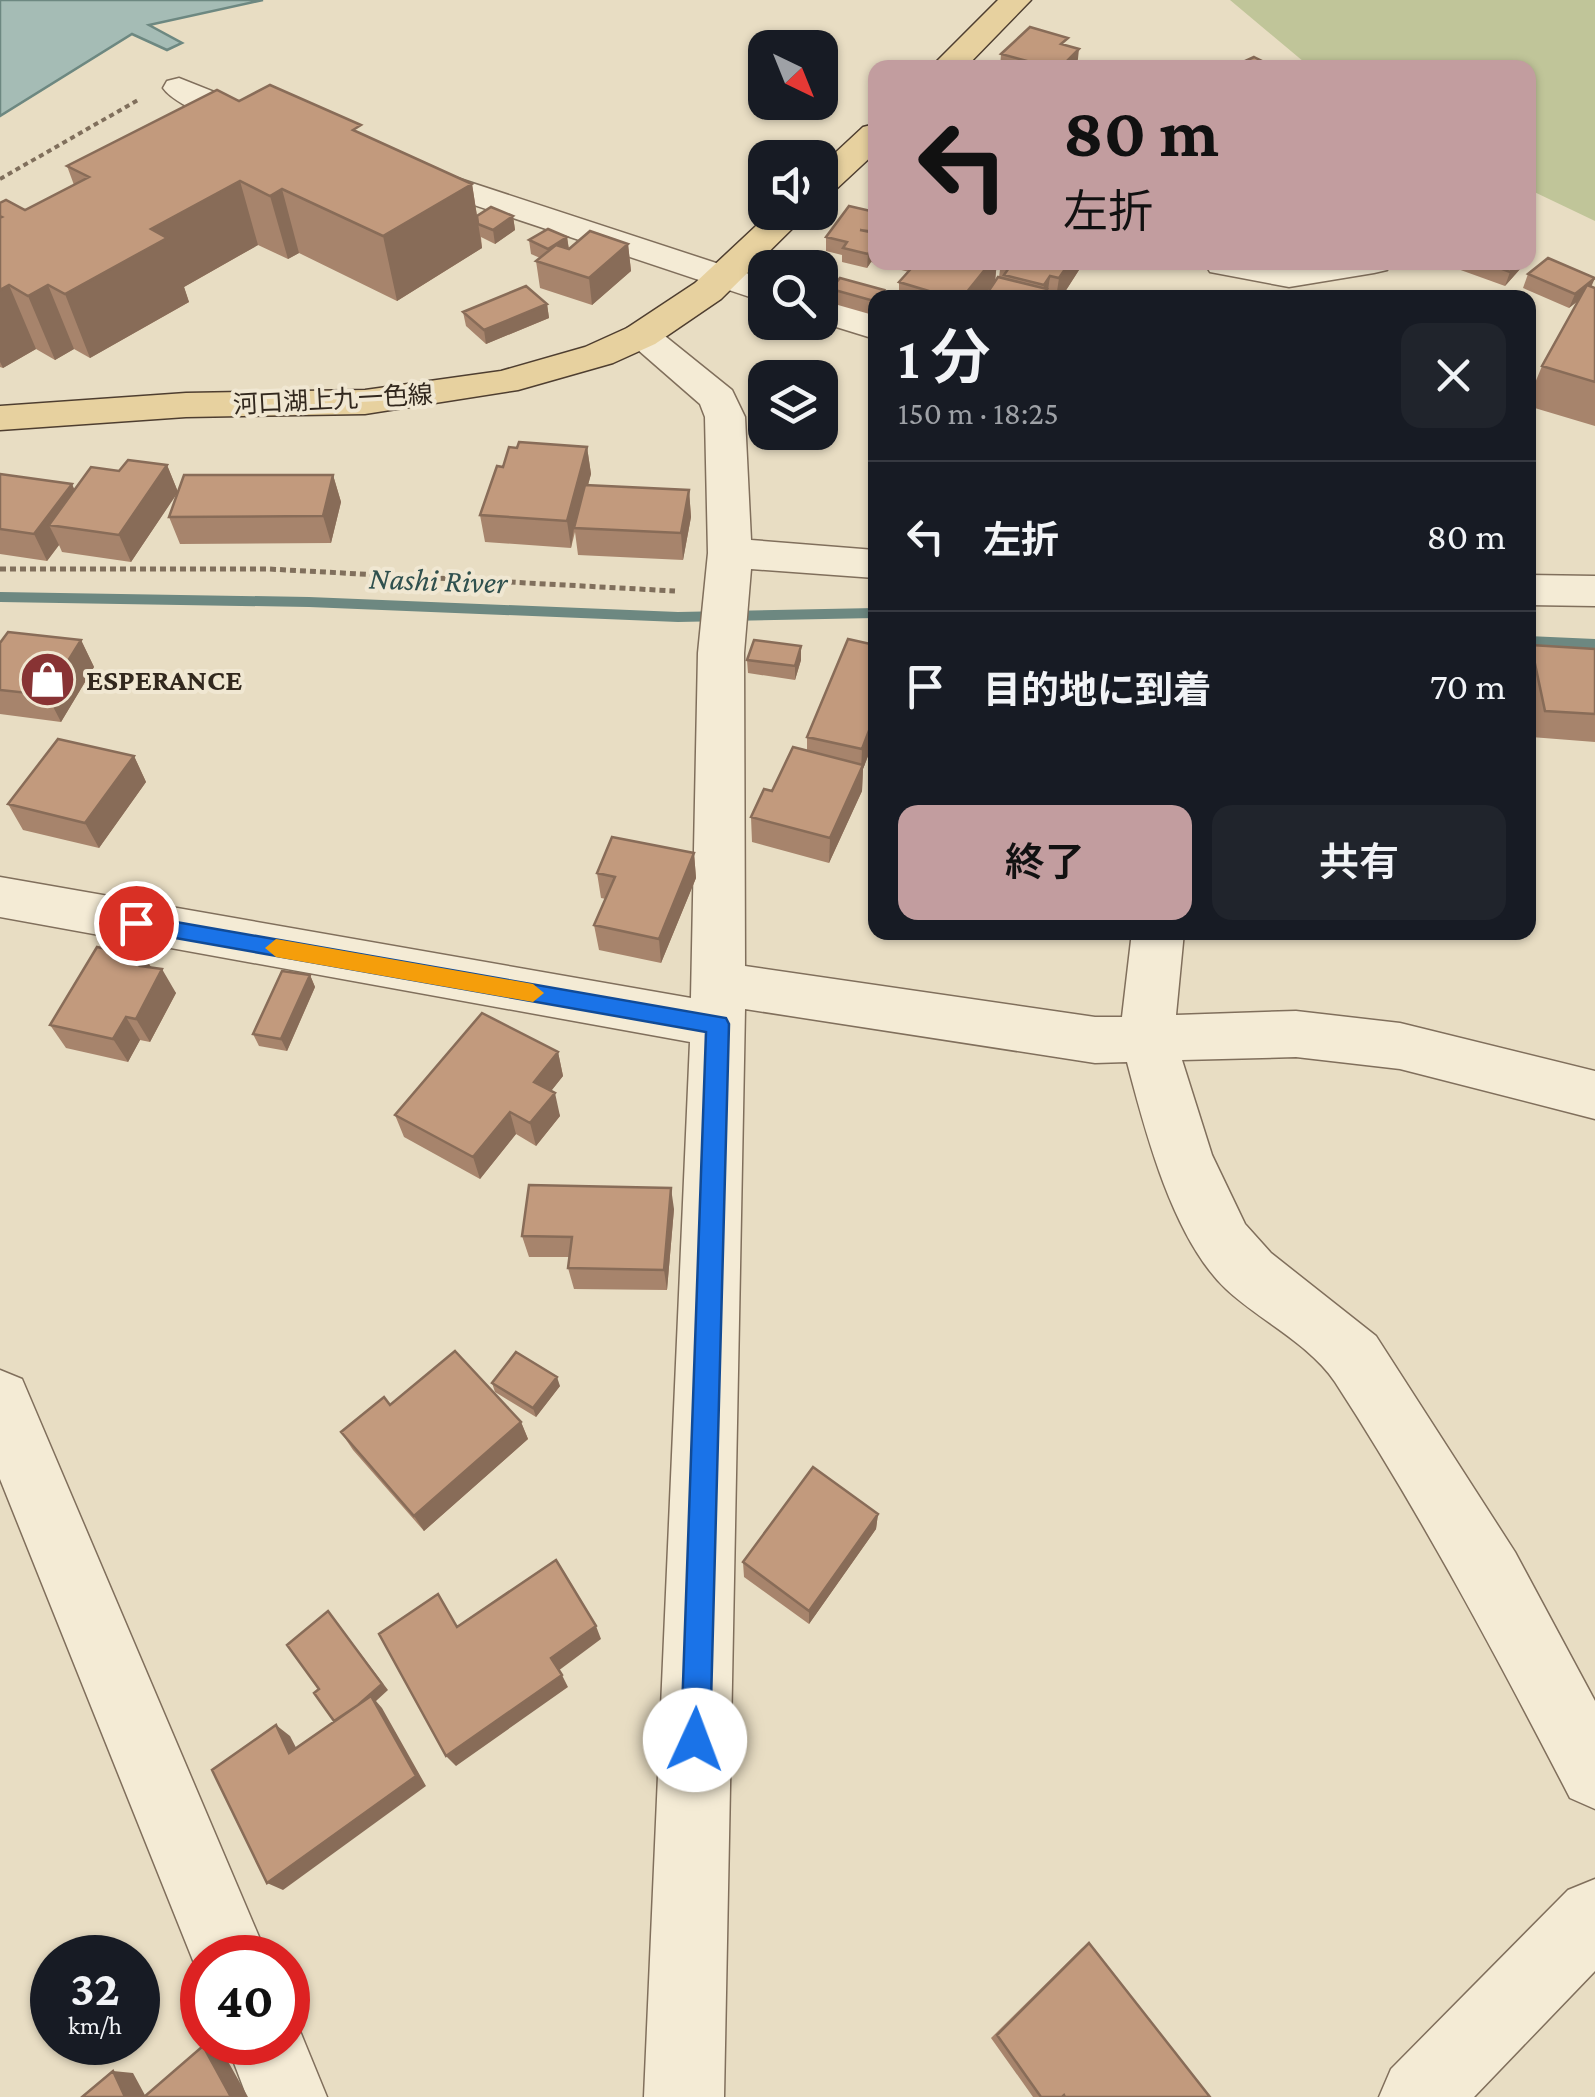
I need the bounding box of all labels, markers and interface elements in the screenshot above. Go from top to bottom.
north arrow [748,30,838,120]
map controls [748,30,838,450]
text: 80 m [1063,93,1219,171]
icon: left [898,100,1028,230]
button: sound [748,140,838,230]
text: 左折 [1063,187,1153,237]
button: search [748,250,838,340]
button: close [1401,323,1506,428]
text: 1 分 [898,324,991,391]
button: layers [748,360,838,450]
street label: 河口湖上九一色線 [232,381,434,418]
text: 150 m · 18:25 [898,395,1059,431]
icon: left [898,509,953,564]
text: 80 m [1426,515,1506,557]
text: 左折 [983,519,1059,561]
water label: Nashi River [368,560,509,600]
shop icon: ESPERANCE [17,650,77,710]
icon: arrive [898,659,953,714]
place label: ESPERANCE [86,663,242,696]
text: 70 m [1430,665,1506,707]
text: 目的地に到着 [983,669,1211,711]
button: 終了 [898,805,1192,920]
button: 共有 [1212,805,1506,920]
pin [94,881,179,966]
icon: arrive [109,896,164,951]
position arrow [643,1688,747,1792]
speed limit sign: 40 [180,1935,310,2065]
text: 32 [70,1960,120,2016]
text: km/h [68,2012,122,2039]

